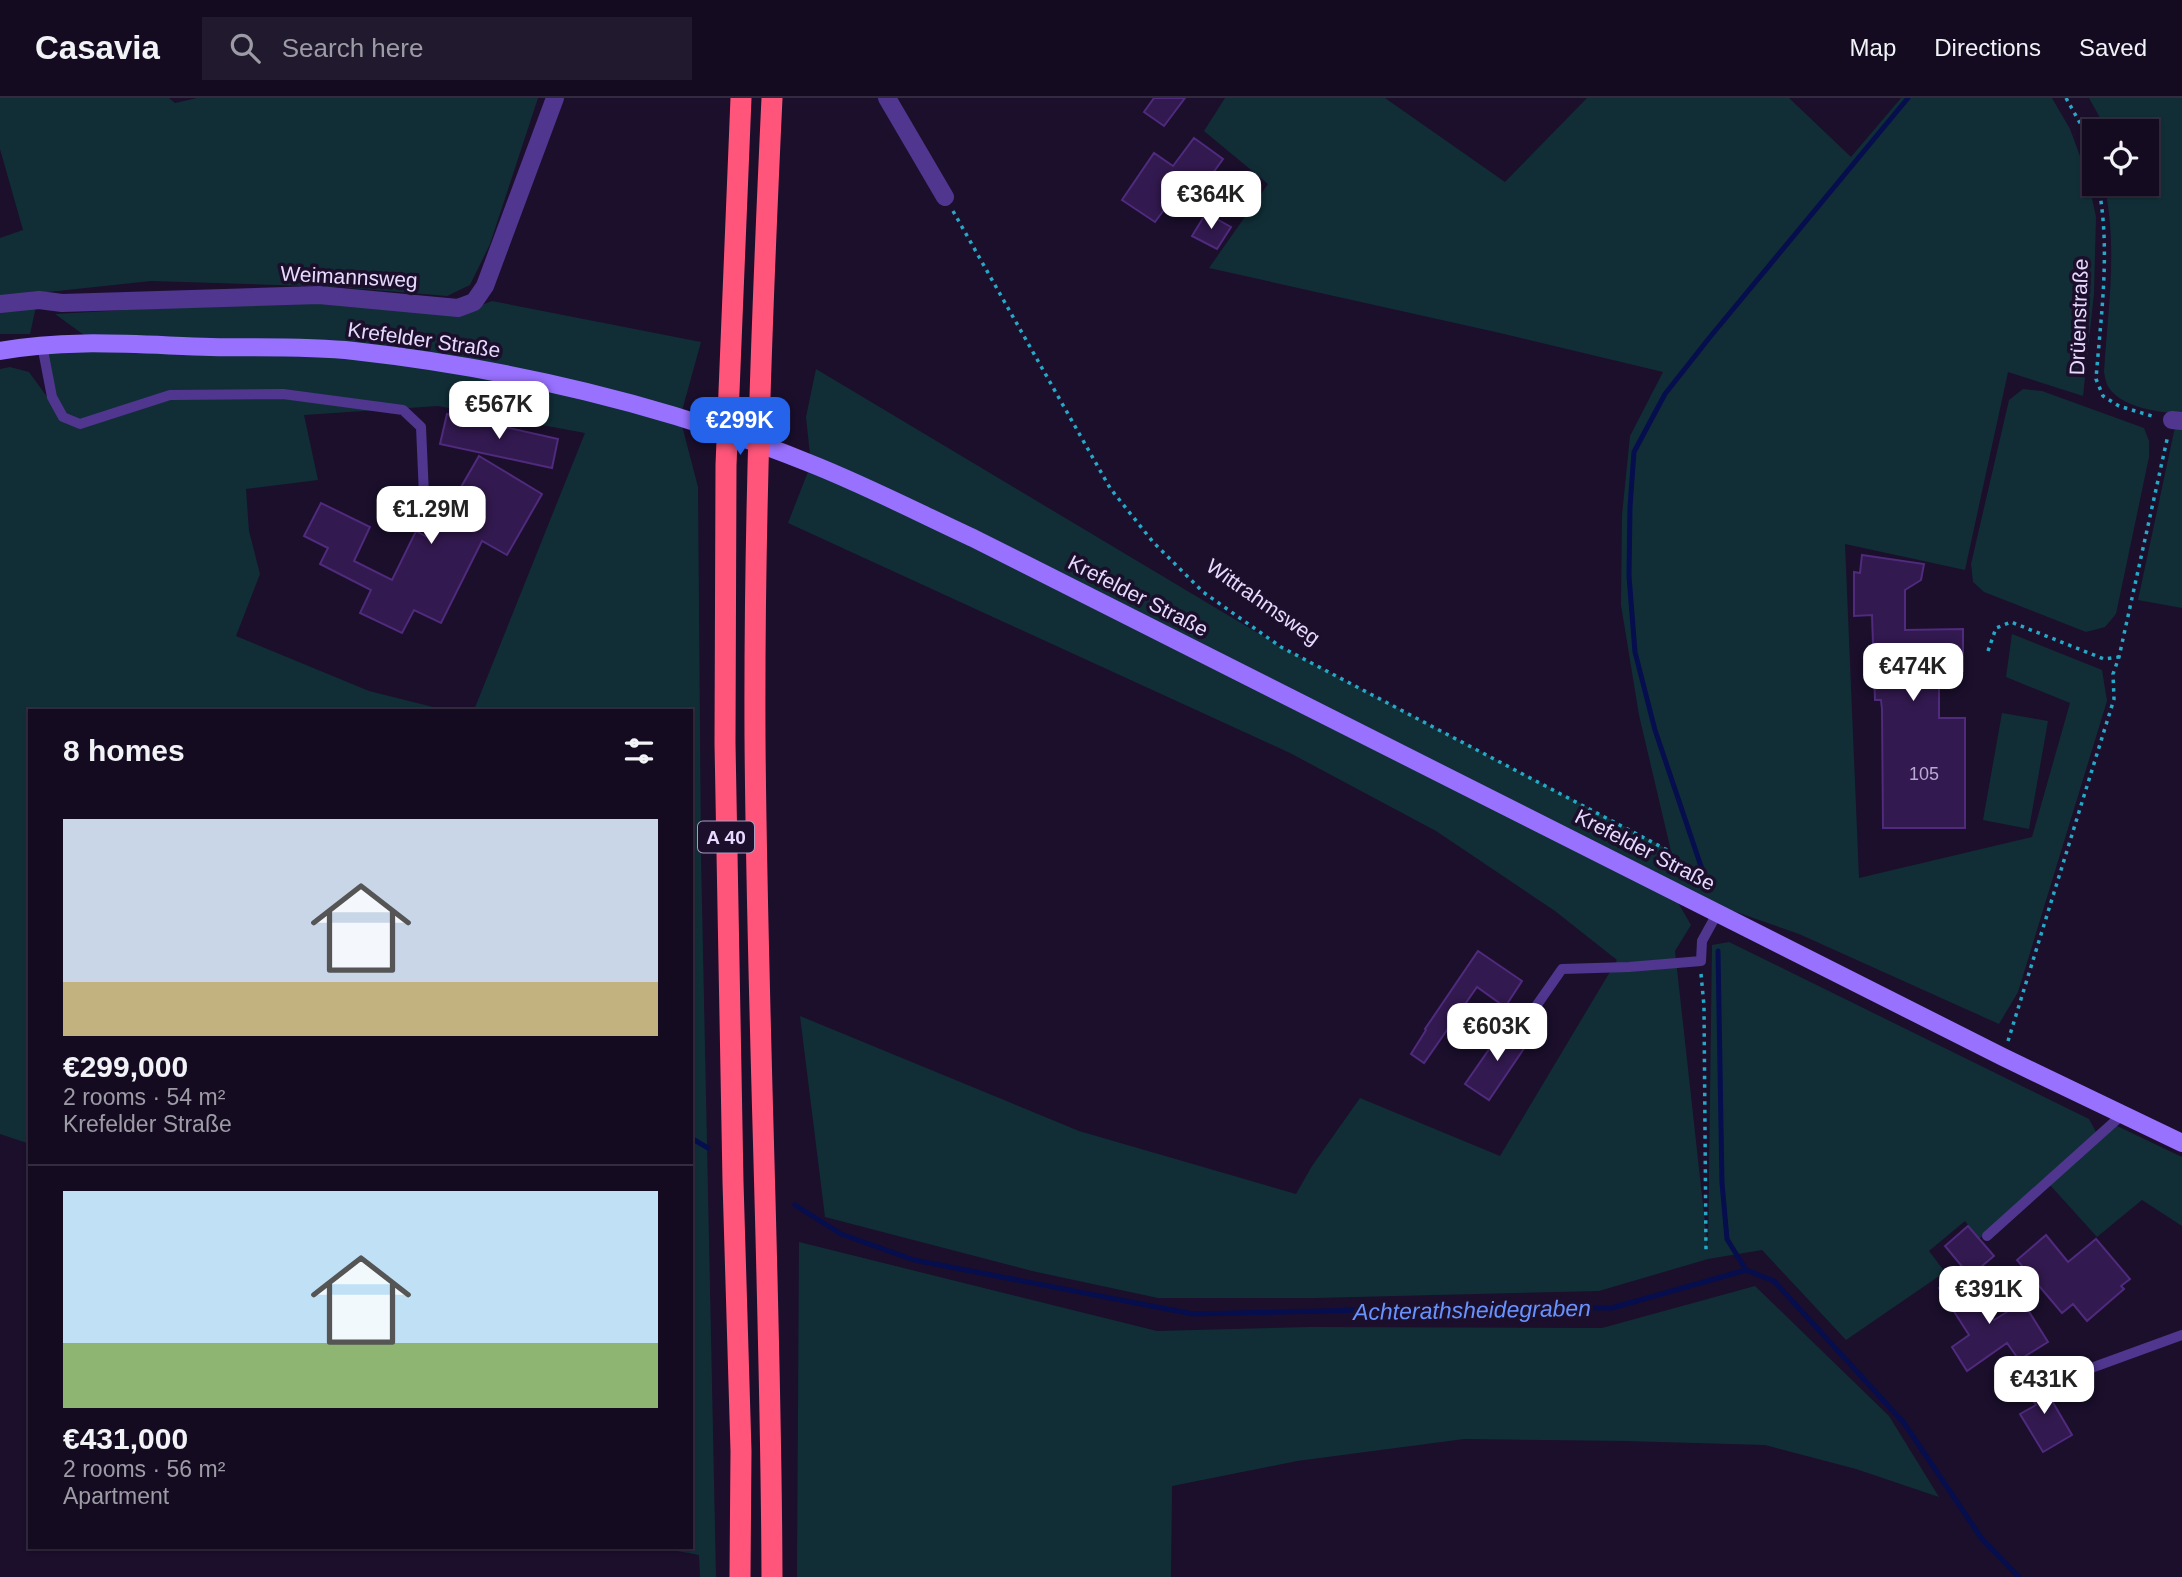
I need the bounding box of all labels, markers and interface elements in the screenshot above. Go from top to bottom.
search box [202,17,692,80]
text: Casavia [35,29,160,66]
icon: search [226,29,264,67]
text: Search here [282,33,423,63]
text: Map [1850,34,1896,61]
text: Directions [1934,34,2041,61]
text: Saved [2079,34,2147,61]
map controls [2082,119,2159,196]
button: locate [2082,119,2159,196]
pin: €364K [1162,172,1260,231]
text: €364K [1177,181,1245,207]
street label: Drüenstraße [2065,258,2092,376]
street label: Weimannsweg [280,261,418,292]
street label: Krefelder Straße [346,317,502,362]
pin: €567K [450,382,548,441]
text: €567K [465,391,533,417]
pin: €299K [691,398,789,457]
text: €299K [706,407,774,433]
pin: €1.29M [374,486,488,546]
text: €1.29M [393,496,469,522]
street label: Krefelder Straße [1064,550,1212,641]
street label: Wittrahmsweg [1202,554,1324,649]
pin: €474K [1864,644,1962,703]
text: €474K [1879,653,1947,679]
icon: filters [620,732,658,770]
text: 8 homes [63,734,185,767]
house number: 105 [1909,764,1939,784]
street label: Krefelder Straße [1571,804,1719,895]
road number: A 40 [698,822,754,852]
icon: home [298,865,424,991]
pin: €603K [1448,1004,1546,1063]
text: €603K [1463,1013,1531,1039]
text: €299,000 [63,1050,188,1083]
text: 2 rooms · 54 m² [63,1084,225,1110]
text: Krefelder Straße [63,1111,232,1137]
icon: home [298,1237,424,1363]
pin: €391K [1940,1266,2038,1326]
text: €391K [1955,1276,2023,1302]
water label: Achterathsheidegraben [1351,1295,1591,1325]
pin: €431K [1995,1356,2093,1416]
text: €431K [2010,1366,2078,1392]
text: €431,000 [63,1422,188,1455]
text: 2 rooms · 56 m² [63,1456,225,1482]
text: Apartment [63,1483,169,1509]

